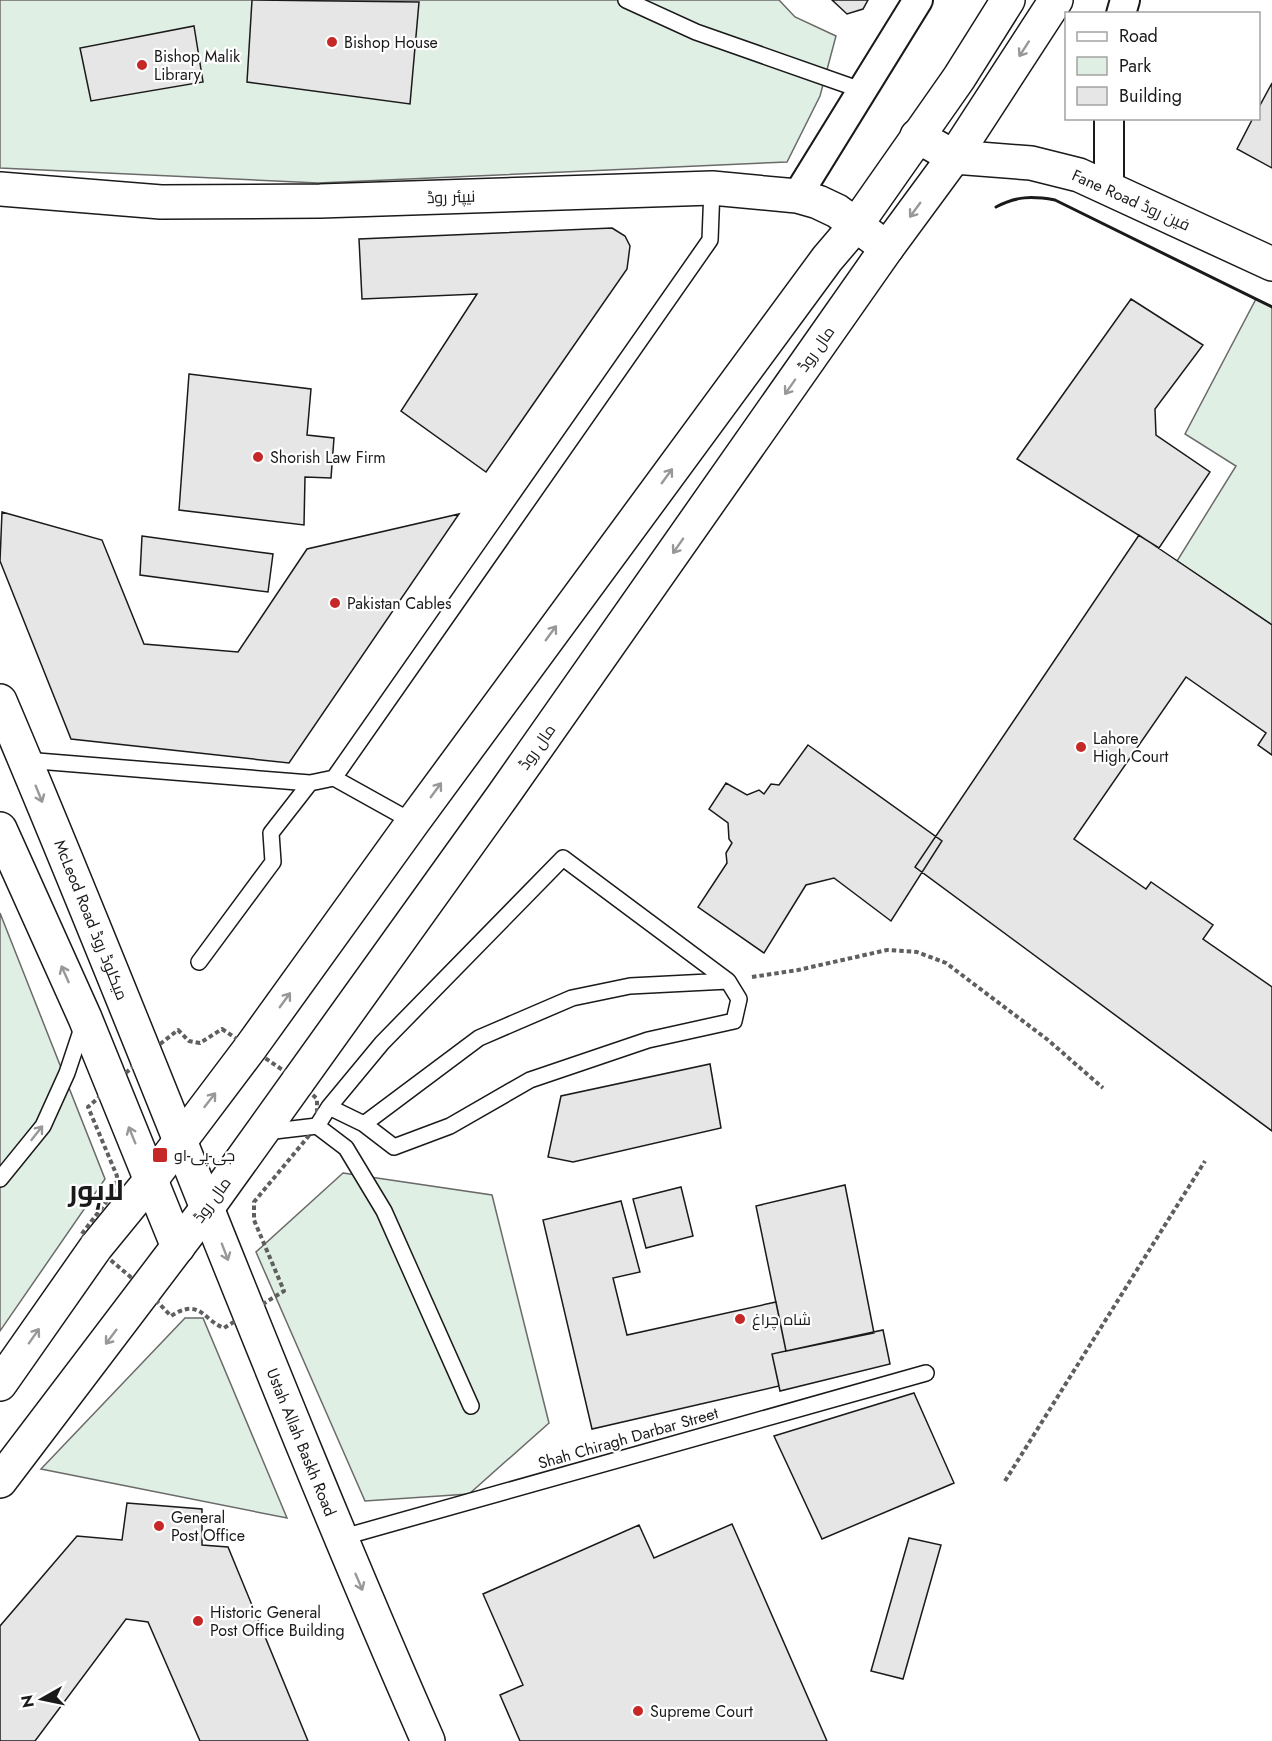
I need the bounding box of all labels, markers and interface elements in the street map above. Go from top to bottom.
legend [1065,12,1260,120]
text: Road [1119,23,1158,49]
place label: Bishop House [344,31,438,54]
marker: Bishop House [325,35,339,49]
one-way arrow [1018,40,1030,57]
place label: Bishop Malik Library [154,45,241,86]
text: Park [1119,53,1151,79]
marker: Bishop Malik Library [135,58,149,72]
text: Building [1119,83,1182,109]
street label: Fane Road فین روڈ [1068,164,1194,236]
street label: نیپئر روڈ [426,185,476,209]
one-way arrow [909,202,921,218]
street label: مال روڈ [792,321,840,377]
one-way arrow [784,378,796,394]
place label: Shorish Law Firm [270,446,386,469]
marker: Shorish Law Firm [251,450,265,464]
one-way arrow [661,469,673,485]
one-way arrow [672,538,684,554]
place label: Pakistan Cables [347,592,452,615]
marker: Pakistan Cables [328,596,342,610]
one-way arrow [545,626,558,642]
street label: مال روڈ [513,719,561,775]
place label: Lahore High Court [1093,727,1169,768]
marker: Lahore High Court [1074,740,1088,754]
one-way arrow [430,783,442,799]
one-way arrow [34,784,45,802]
street label: McLeod Road میکلوڈ روڈ [48,836,134,1004]
one-way arrow [59,965,70,983]
one-way arrow [279,992,291,1008]
one-way arrow [204,1092,217,1108]
one-way arrow [30,1125,43,1141]
one-way arrow [126,1126,137,1145]
place label: جی-پی-او [174,1144,235,1167]
marker: جی-پی-او [151,1146,169,1164]
district label: لاہور [67,1170,124,1211]
street label: مال روڈ [188,1173,236,1227]
one-way arrow [221,1242,232,1260]
place label: شاہ چراغ [752,1308,811,1331]
marker: شاہ چراغ [733,1312,747,1326]
one-way arrow [28,1328,40,1345]
one-way arrow [104,1328,117,1344]
street label: Ustah Allah Baskh Road [261,1364,342,1519]
street label: Shah Chiragh Darbar Street [535,1401,721,1475]
place label: General Post Office [171,1506,245,1547]
marker: General Post Office [152,1519,166,1533]
one-way arrow [354,1572,365,1590]
place label: Historic General Post Office Building [210,1601,345,1642]
marker: Historic General Post Office Building [191,1614,205,1628]
north arrow [12,1669,72,1729]
text: N [15,1693,40,1709]
place label: Supreme Court [650,1700,753,1723]
marker: Supreme Court [631,1704,645,1718]

